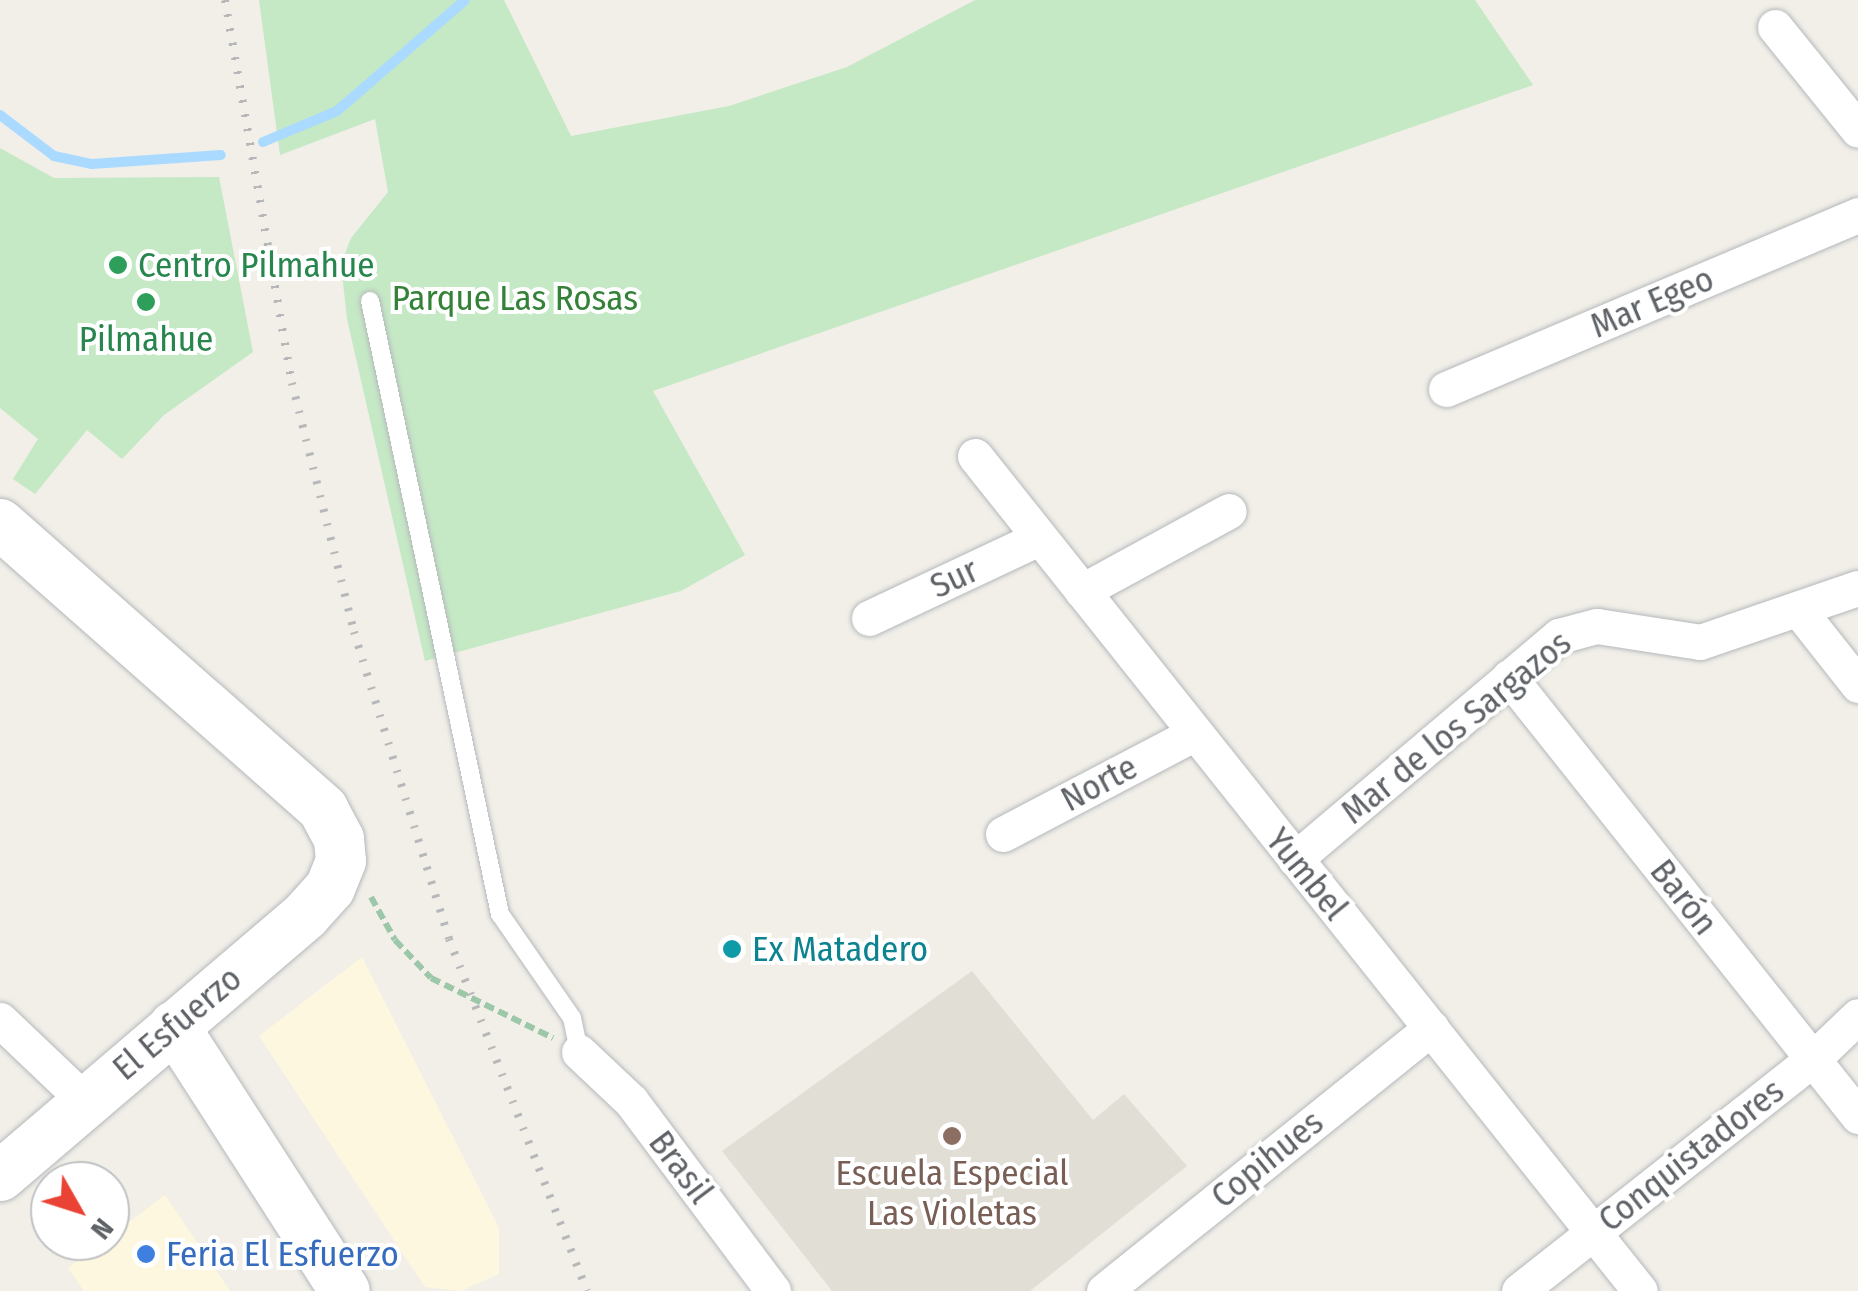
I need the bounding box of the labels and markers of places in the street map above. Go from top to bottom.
place label: Centro Pilmahue [138,244,375,286]
marker: Centro Pilmahue [107,254,129,276]
marker: Pilmahue [135,291,157,313]
place label: Pilmahue [79,318,213,360]
place label: Ex Matadero [752,928,928,970]
marker: Ex Matadero [721,938,743,960]
marker: Escuela Especial Las Violetas [941,1125,963,1147]
place label: Escuela Especial Las Violetas [836,1152,1068,1234]
place label: Feria El Esfuerzo [166,1233,399,1275]
marker: Feria El Esfuerzo [135,1243,157,1265]

